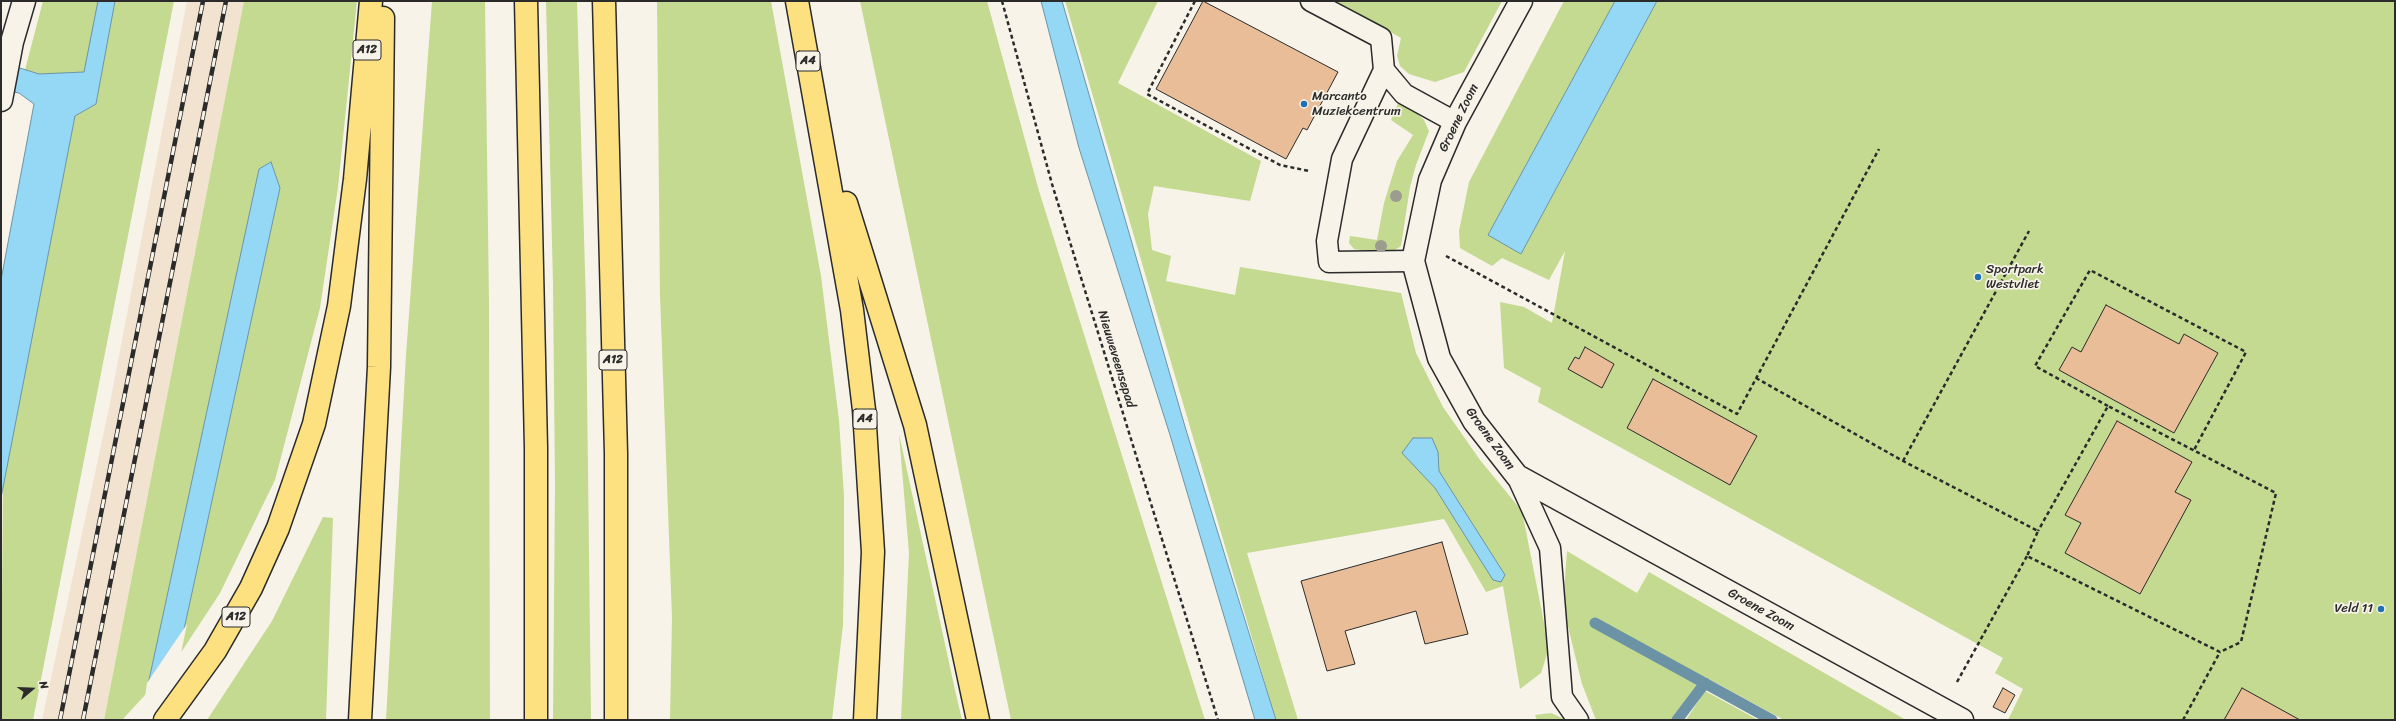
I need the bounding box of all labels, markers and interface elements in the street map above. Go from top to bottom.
road number: A12 [353,40,381,60]
road number: A4 [796,51,820,71]
street label: Groene Zoom [1436,81,1482,155]
place label: Marcanto Muziekcentrum [1312,89,1401,120]
marker: Marcanto Muziekcentrum [1299,99,1309,109]
place label: Sportpark Westvliet [1986,262,2044,293]
marker: Sportpark Westvliet [1973,272,1983,282]
street label: Nieuweveensepad [1094,308,1138,410]
road number: A12 [599,350,627,370]
street label: Groene Zoom [1462,405,1518,473]
road number: A4 [853,409,877,429]
street label: Groene Zoom [1725,585,1797,635]
place label: Veld 11 [2335,601,2373,617]
marker: Veld 11 [2376,604,2386,614]
road number: A12 [222,607,250,627]
north arrow [12,669,52,709]
text: N [34,678,54,692]

